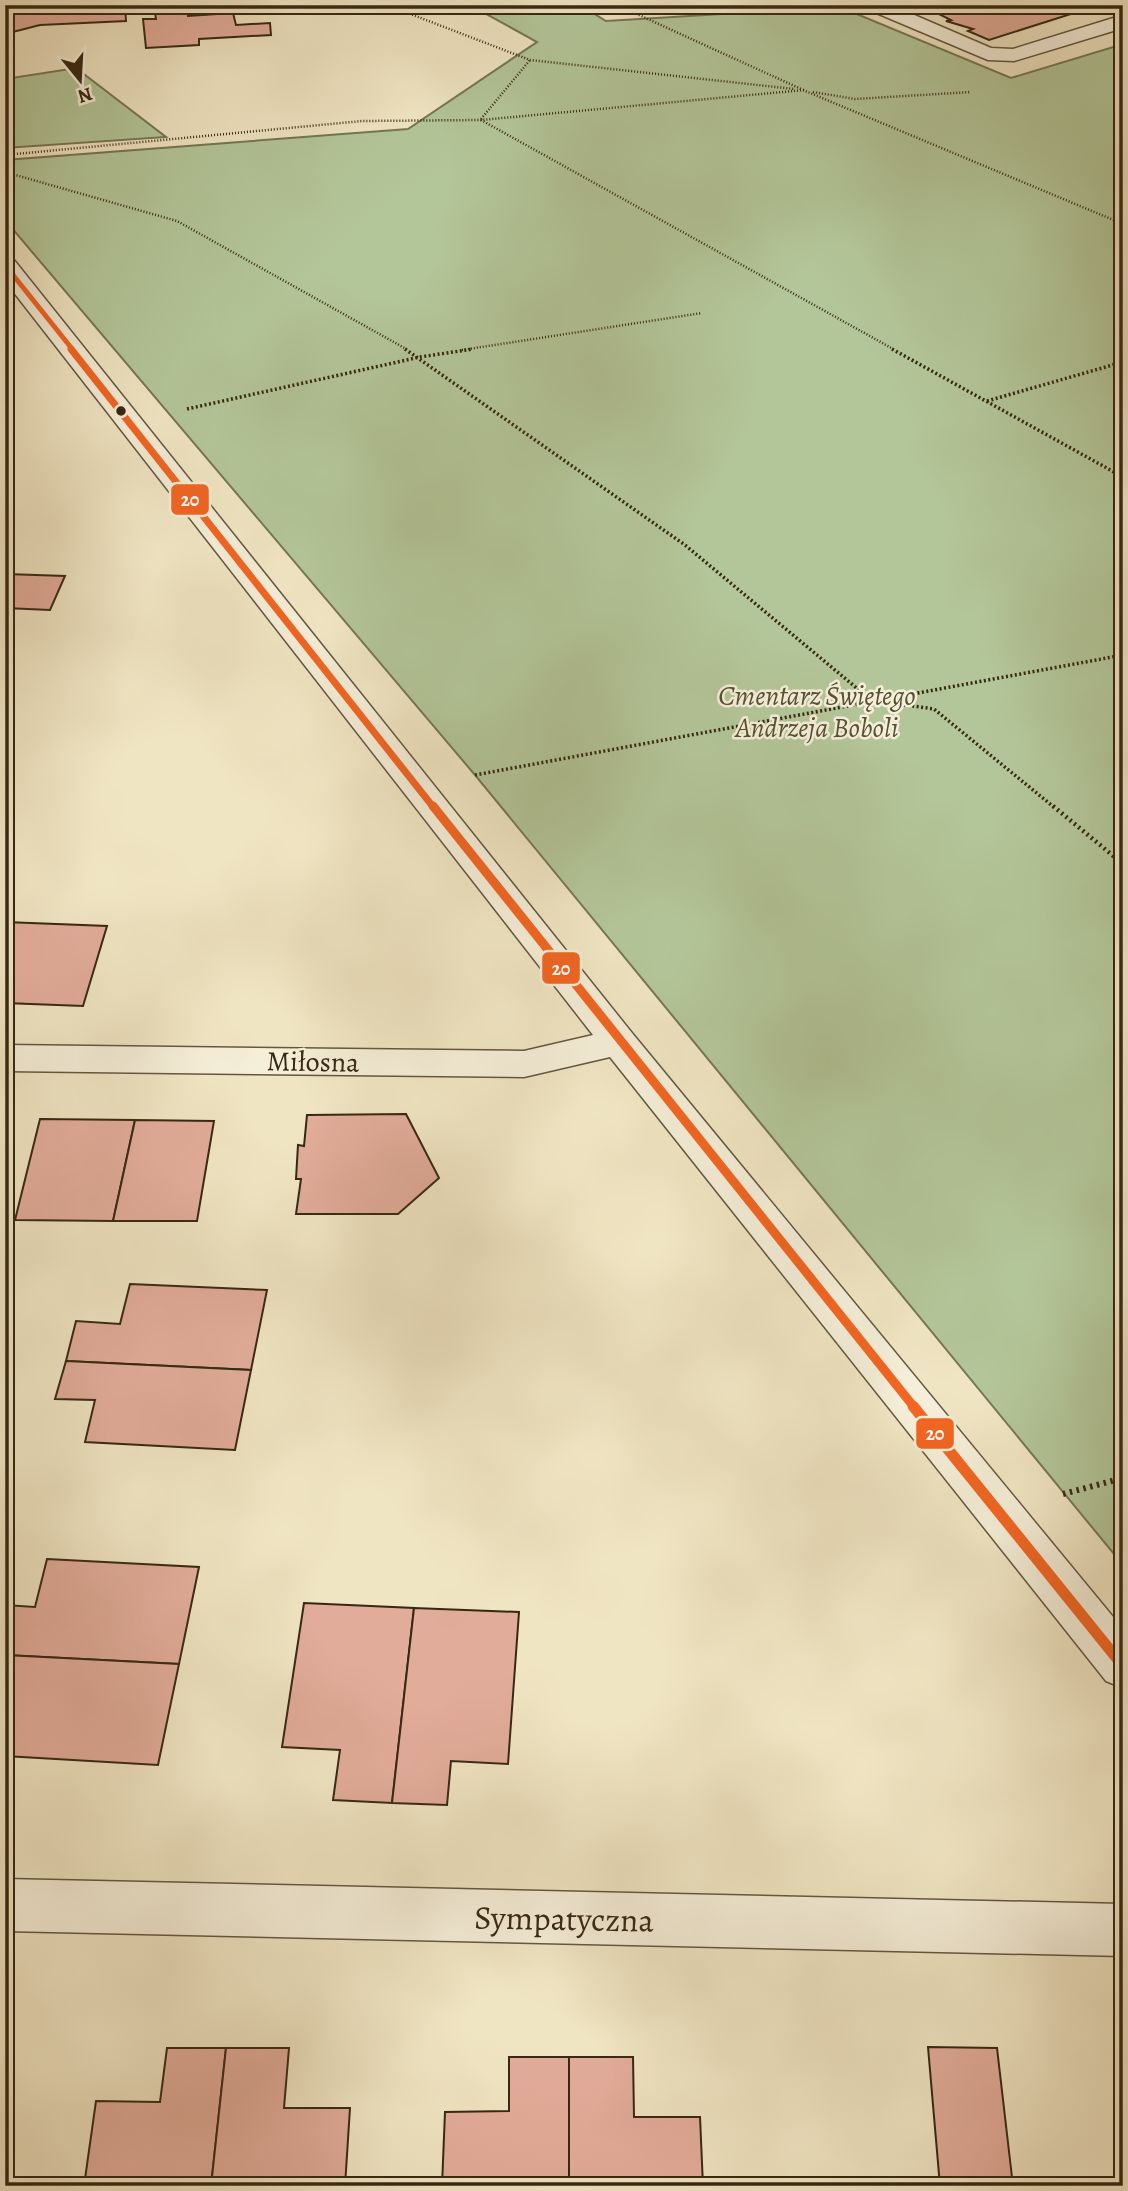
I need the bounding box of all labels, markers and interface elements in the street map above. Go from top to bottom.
north arrow [46,46,116,116]
text: N [74,81,96,110]
unlabelled marker [114,404,128,418]
line badge: 20 [170,483,210,516]
text: 20 [181,487,200,513]
park label: Cmentarz Świętego Andrzeja Boboli [718,677,916,747]
line badge: 20 [541,951,581,985]
text: 20 [552,956,571,982]
street label: Miłosna [266,1042,360,1082]
line badge: 20 [915,1417,955,1450]
text: 20 [926,1421,945,1447]
street label: Sympatyczna [474,1894,655,1943]

